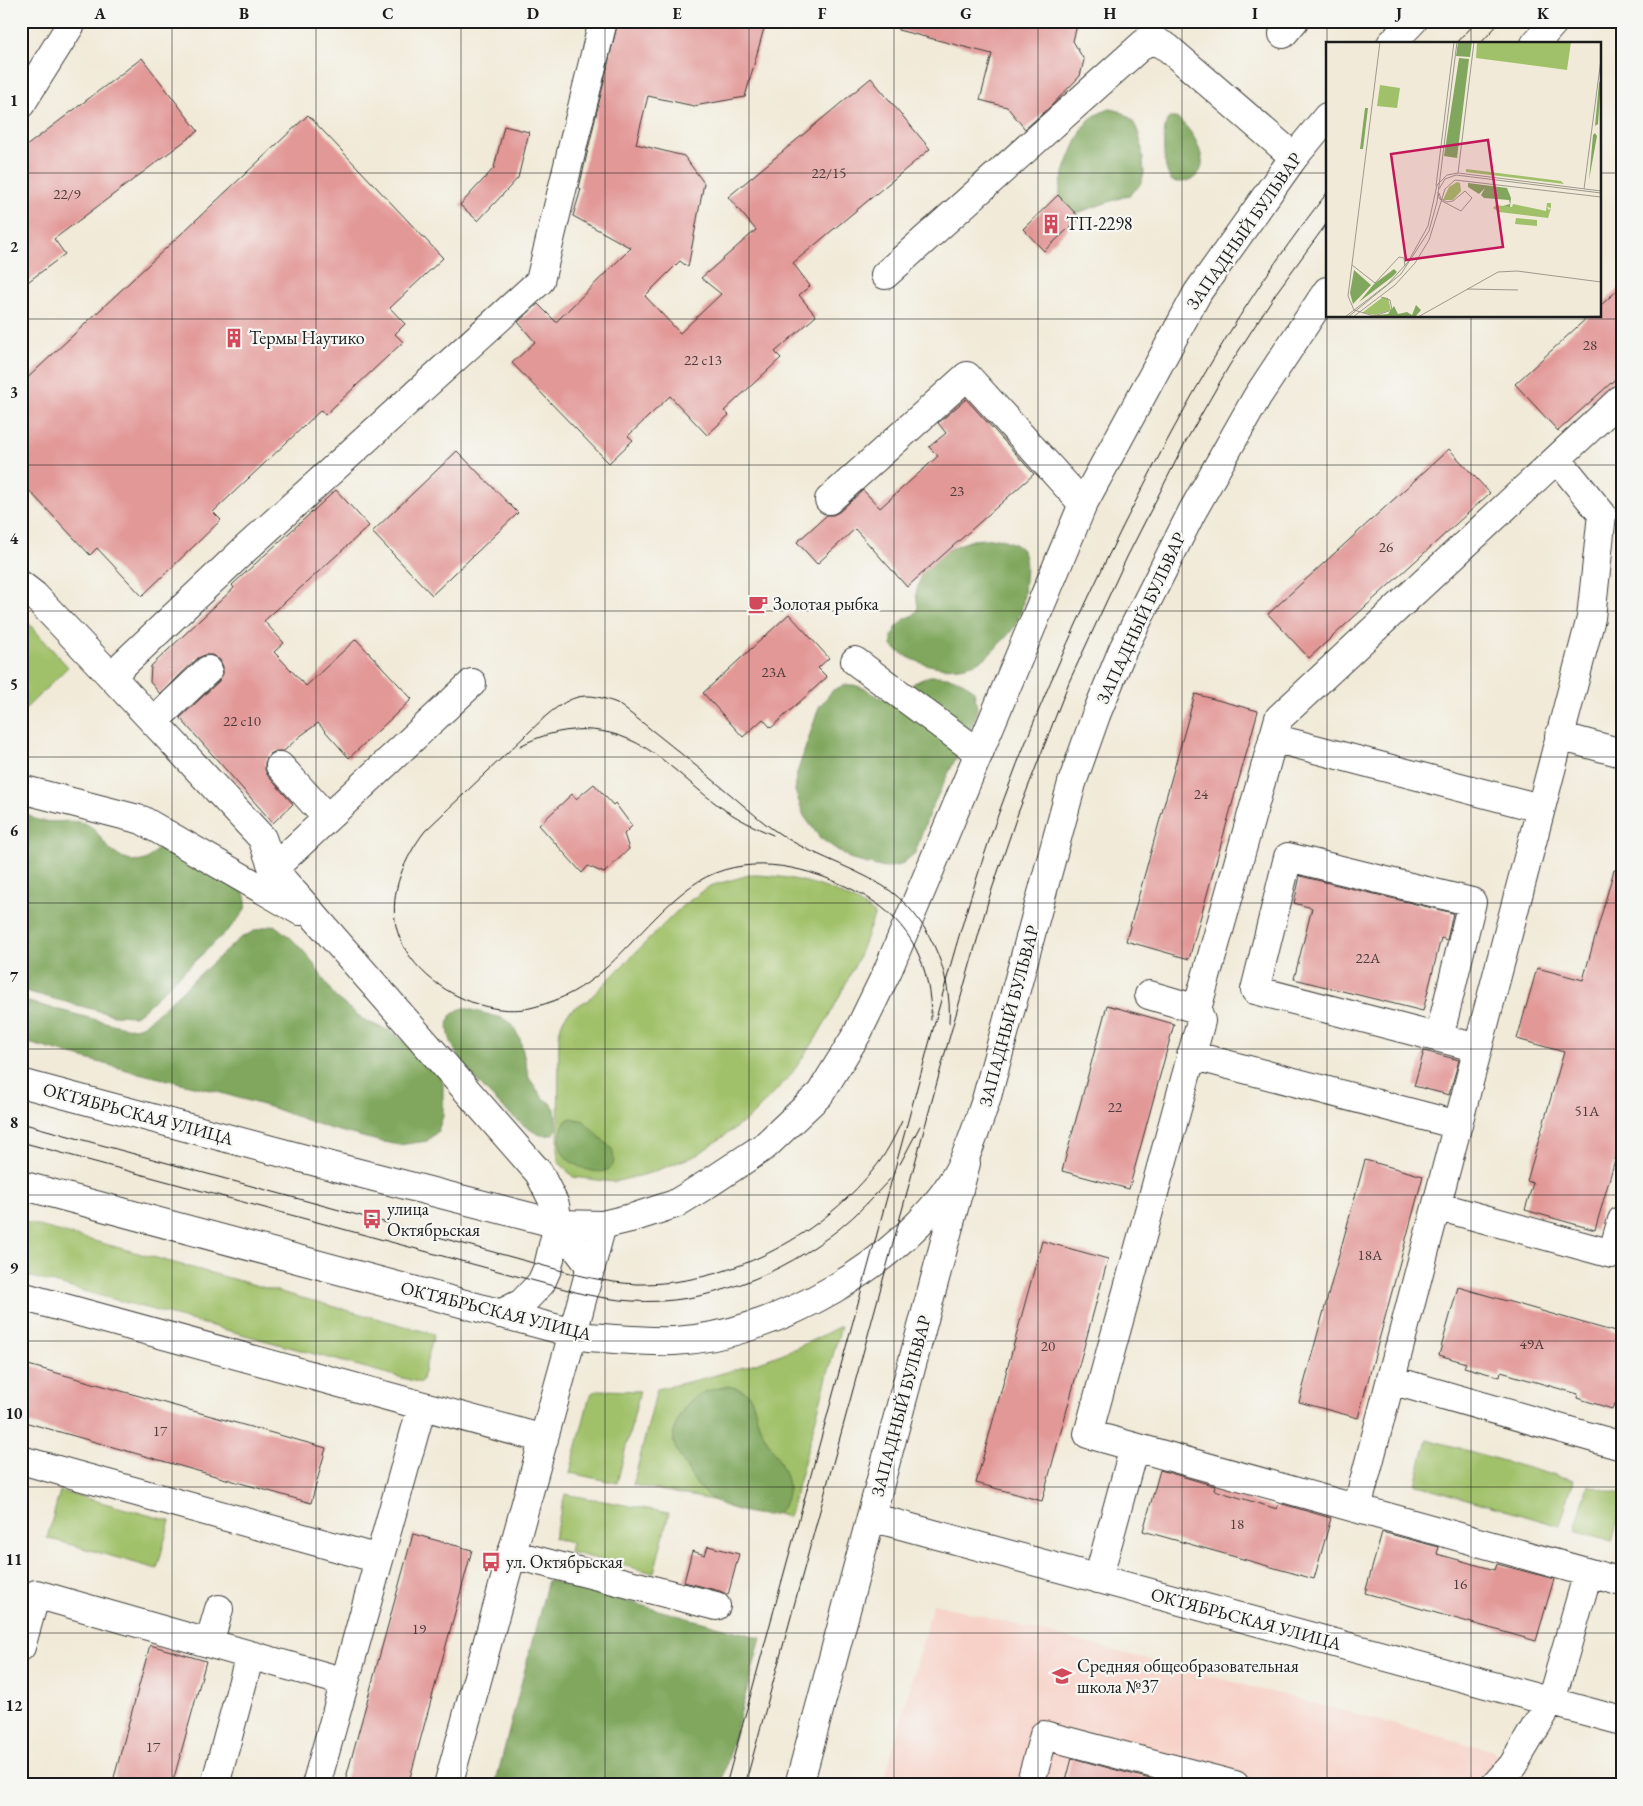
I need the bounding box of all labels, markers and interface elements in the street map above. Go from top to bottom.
text: A [93,3,106,24]
text: B [239,3,249,24]
text: C [382,3,394,24]
text: D [527,3,539,24]
text: E [672,3,682,24]
text: F [818,3,827,24]
text: G [960,3,972,24]
text: H [1104,3,1117,24]
text: I [1252,3,1258,24]
text: J [1394,3,1402,24]
text: K [1537,3,1550,24]
inset map [1326,42,1600,318]
text: 1 [10,90,18,111]
street label: ЗАПАДНЫЙ БУЛЬВАР [1181,148,1307,314]
house number: 22/15 [812,163,846,182]
house number: 22/9 [53,184,81,203]
place label: ТП-2298 [1066,212,1132,235]
building icon: ТП-2298 [1040,213,1062,235]
text: 2 [10,236,19,257]
place label: Термы Наутико [249,326,365,349]
building icon: Термы Наутико [223,327,245,349]
house number: 28 [1583,335,1597,354]
house number: 22 с13 [684,350,722,369]
text: 3 [10,382,18,403]
house number: 23 [950,481,964,500]
text: 4 [10,528,19,549]
street label: ЗАПАДНЫЙ БУЛЬВАР [1091,528,1190,707]
house number: 26 [1379,537,1393,556]
place label: Золотая рыбка [773,592,880,615]
cafe icon: Золотая рыбка [747,593,769,615]
house number: 23А [762,662,787,681]
text: 5 [10,674,18,695]
house number: 22 с10 [223,711,261,730]
house number: 24 [1194,784,1209,803]
text: 6 [10,820,19,841]
street label: ЗАПАДНЫЙ БУЛЬВАР [973,923,1044,1109]
house number: 22А [1356,948,1381,967]
text: 7 [10,966,19,987]
street label: ОКТЯБРЬСКАЯ УЛИЦА [40,1077,236,1150]
house number: 22 [1108,1097,1123,1116]
house number: 51А [1575,1101,1600,1120]
text: 8 [10,1112,18,1133]
place label: улица Октябрьская [387,1197,480,1241]
bus stop icon: улица Октябрьская [361,1208,383,1230]
house number: 18А [1358,1245,1383,1264]
text: 9 [10,1257,19,1278]
street label: ОКТЯБРЬСКАЯ УЛИЦА [398,1276,595,1346]
street label: ЗАПАДНЫЙ БУЛЬВАР [865,1313,936,1499]
house number: 49А [1520,1334,1545,1353]
house number: 20 [1041,1336,1055,1355]
text: 10 [6,1403,23,1424]
house number: 17 [153,1421,168,1440]
house number: 18 [1230,1514,1244,1533]
text: 11 [6,1549,22,1570]
place label: ул. Октябрьская [506,1550,623,1573]
bus stop icon: ул. Октябрьская [480,1551,502,1573]
house number: 16 [1453,1574,1467,1593]
street label: ОКТЯБРЬСКАЯ УЛИЦА [1148,1582,1344,1655]
house number: 19 [412,1619,426,1638]
place label: Средняя общеобразовательная школа №37 [1077,1654,1299,1698]
school or university icon: Средняя общеобразовательная школа №37 [1051,1665,1073,1687]
text: 12 [6,1695,23,1716]
house number: 17 [146,1737,161,1756]

